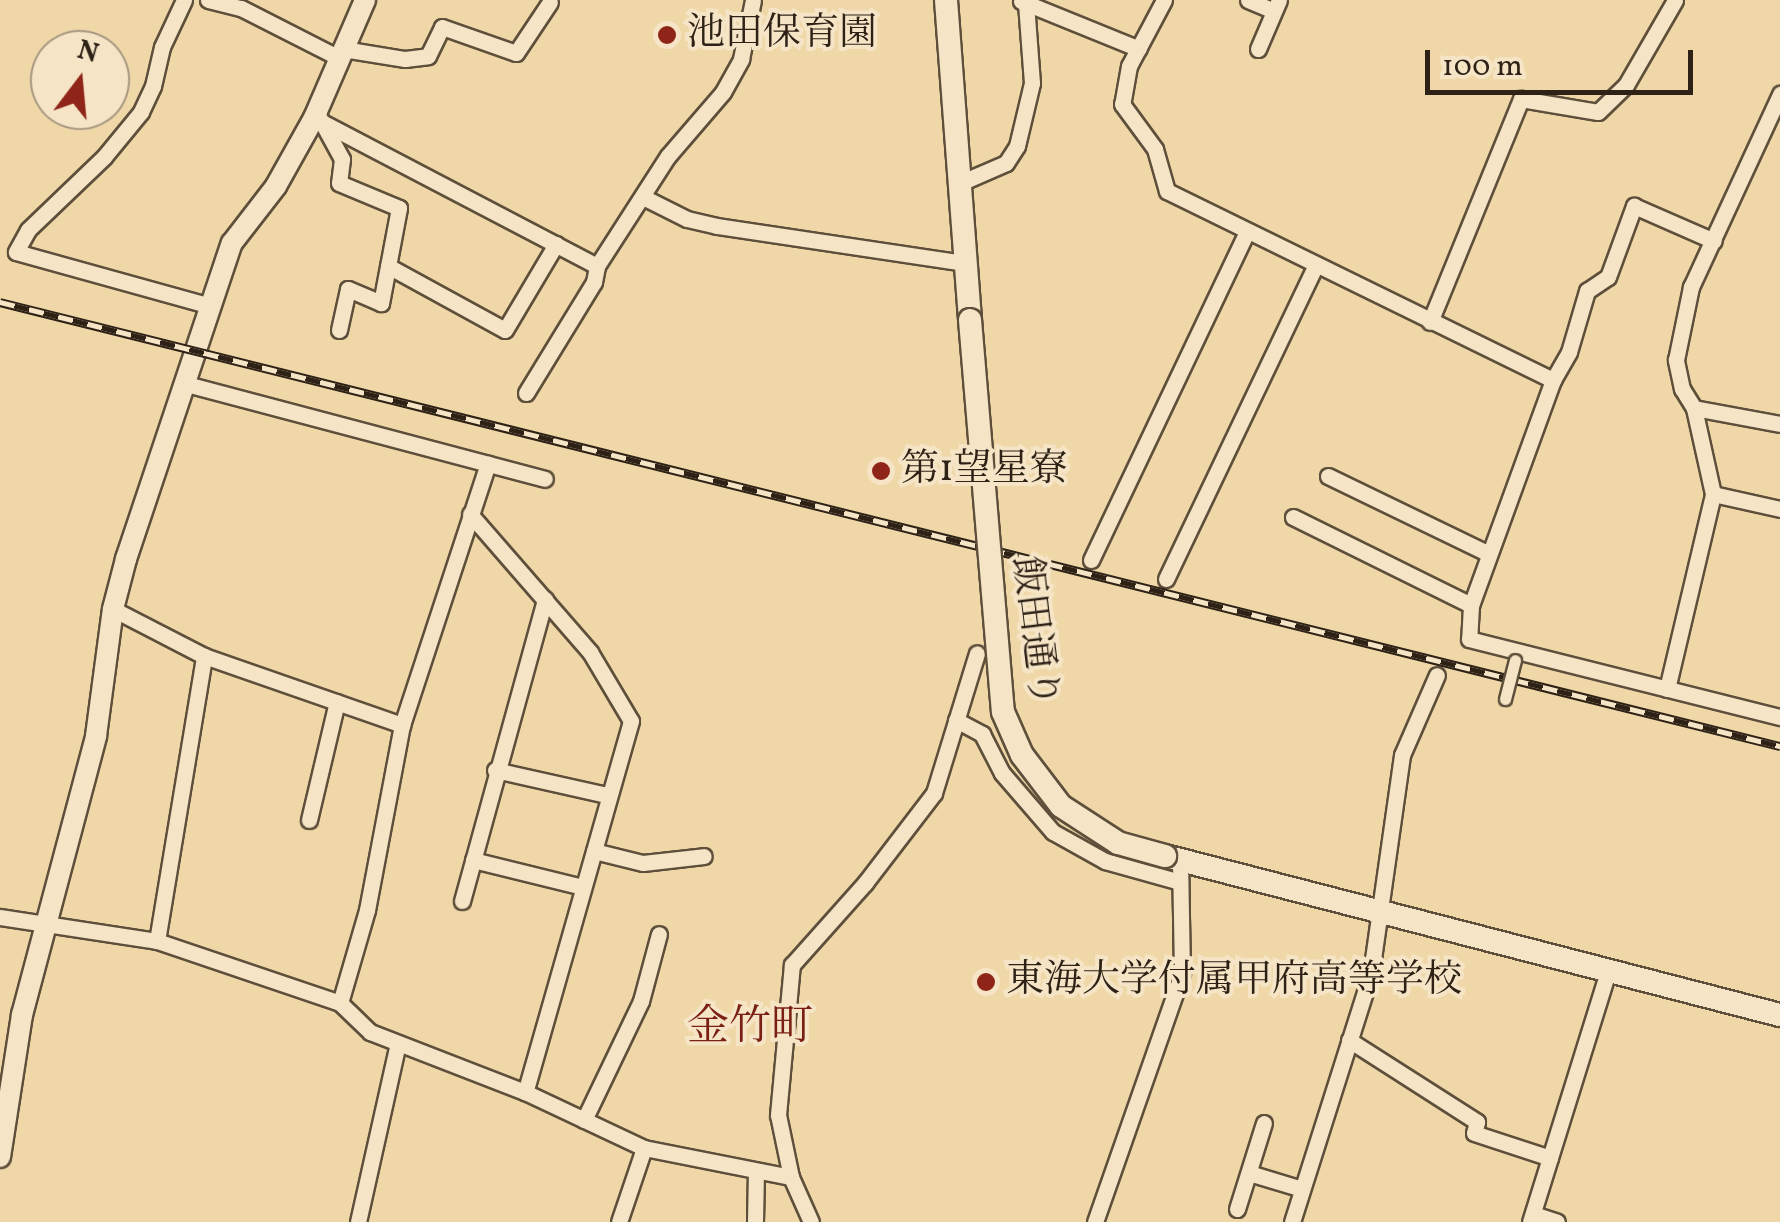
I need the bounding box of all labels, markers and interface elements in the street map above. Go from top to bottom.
place label: 池田保育園 [687,12,877,58]
marker: 池田保育園 [656,24,678,46]
north arrow [30,30,130,130]
scale bar [1430,30,1698,92]
text: N [73,31,103,74]
text: 100 m [1442,46,1523,88]
place label: 第1望星寮 [901,448,1068,494]
marker: 第1望星寮 [870,460,892,482]
street label: 飯田通り [1001,554,1065,710]
place label: 東海大学付属甲府高等学校 [1006,959,1462,1005]
marker: 東海大学付属甲府高等学校 [975,971,997,993]
district label: 金竹町 [687,1004,813,1054]

